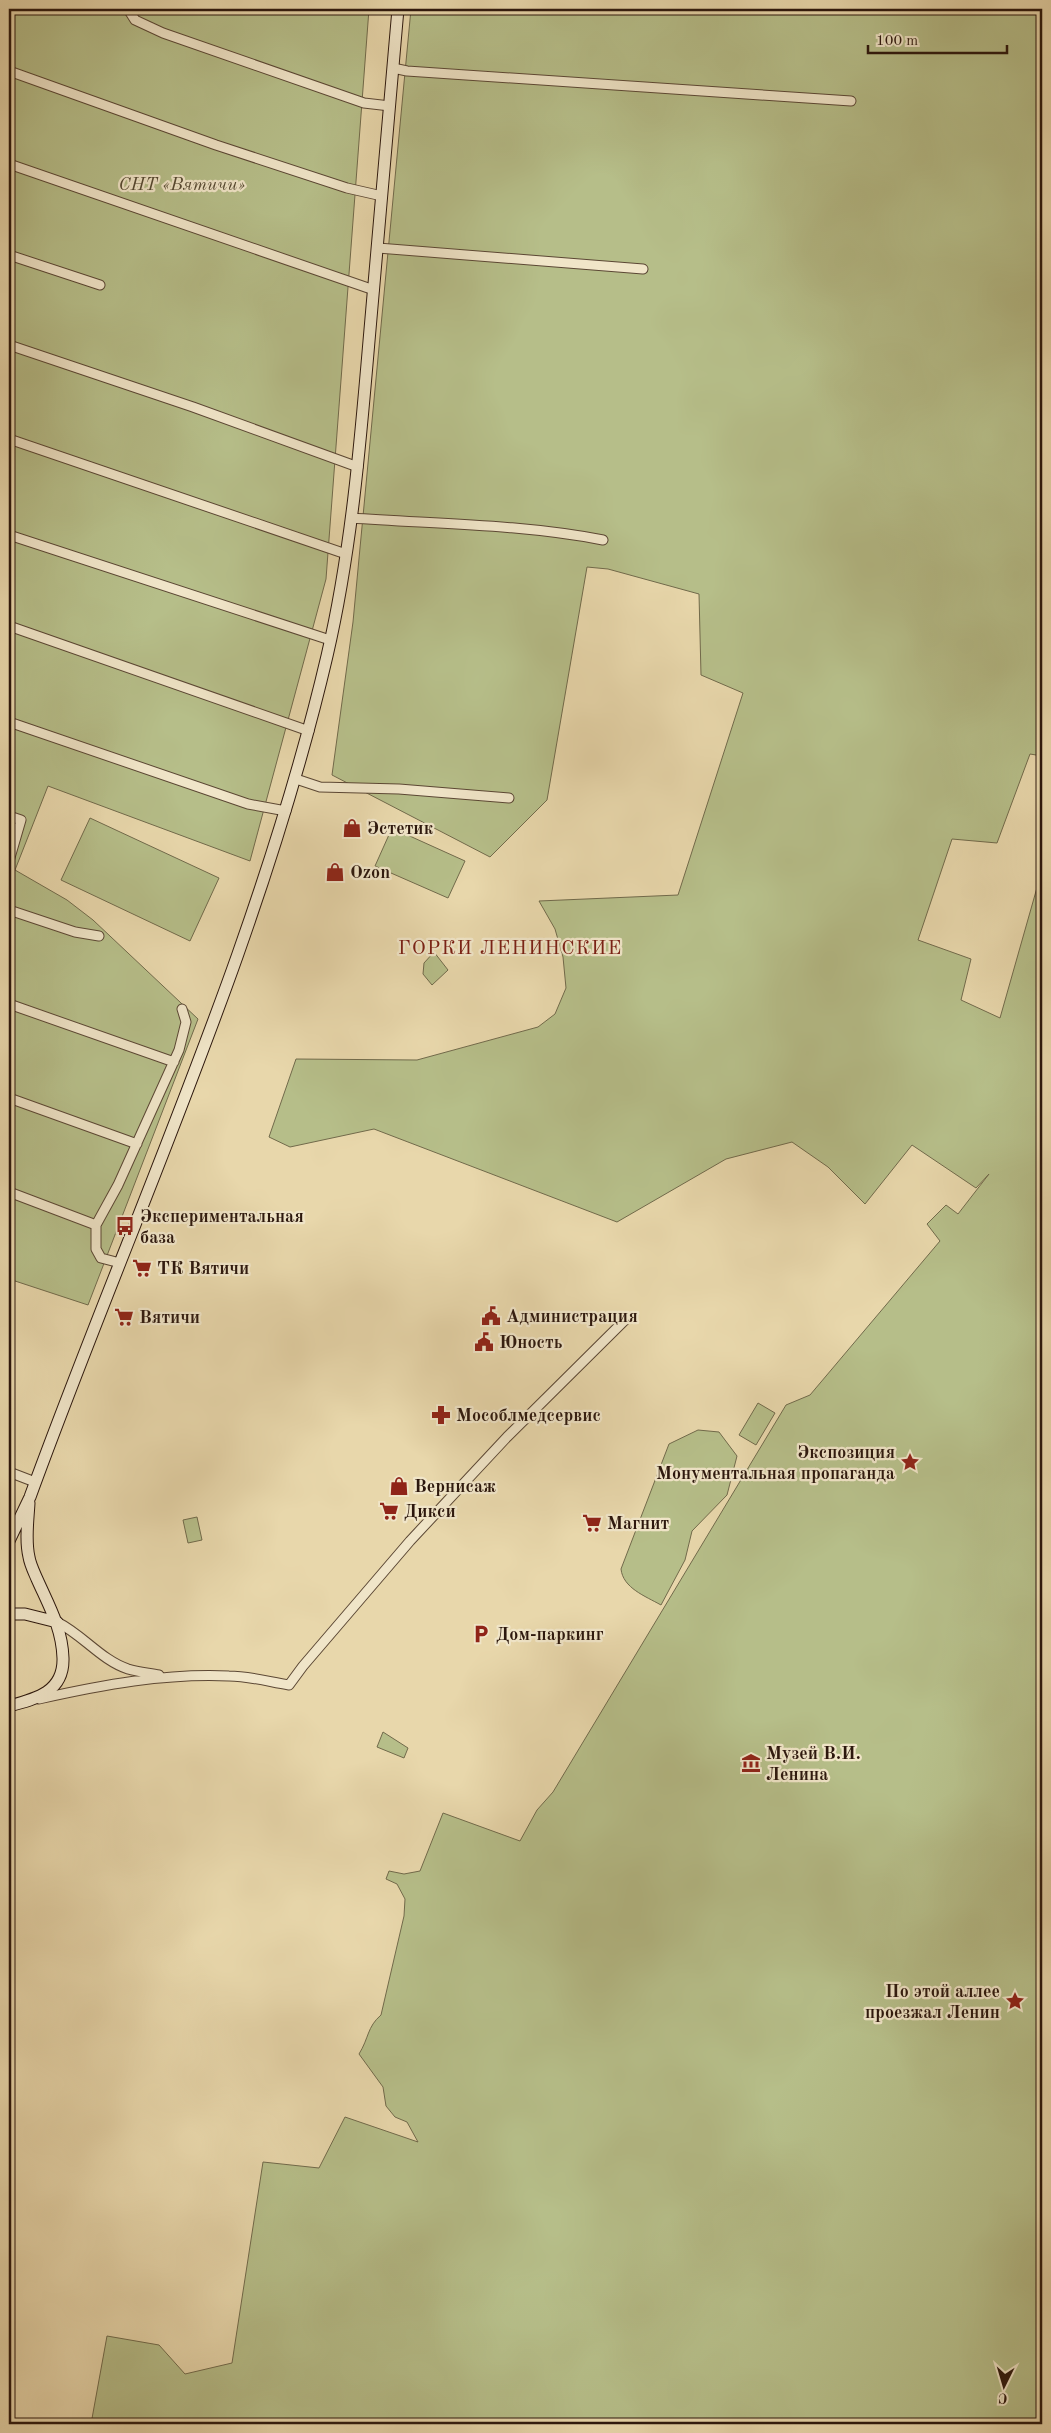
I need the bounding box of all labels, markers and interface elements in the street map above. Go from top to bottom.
scale bar [868,22,1007,54]
text: 100 m [876,34,918,49]
park label: СНТ «Вятичи» [119,176,246,194]
shop icon: Эстетик [341,817,363,839]
place label: Эстетик [367,820,434,838]
shop icon: Ozon [324,861,346,883]
place label: Ozon [350,864,390,882]
district label: ГОРКИ ЛЕНИНСКИЕ [398,939,622,959]
place label: Экспериментальная база [140,1208,304,1247]
bus stop icon: Экспериментальная база [114,1215,136,1237]
supermarket icon: ТК Вятичи [131,1257,153,1279]
place label: ТК Вятичи [157,1260,249,1278]
public building icon: Администрация [480,1305,502,1327]
supermarket icon: Вятичи [113,1306,135,1328]
place label: Администрация [506,1308,638,1326]
place label: Вятичи [139,1309,200,1327]
public building icon: Юность [473,1331,495,1353]
place label: Юность [499,1334,563,1352]
pharmacy icon: Мособлмедсервис [430,1404,452,1426]
place label: Мособлмедсервис [456,1407,601,1425]
place label: Экспозиция Монументальная пропаганда [656,1444,895,1483]
place icon: Экспозиция Монументальная пропаганда [899,1451,921,1473]
shop icon: Вернисаж [388,1475,410,1497]
place label: Вернисаж [414,1478,496,1496]
supermarket icon: Дикси [378,1500,400,1522]
place label: Дикси [404,1503,456,1521]
supermarket icon: Магнит [581,1512,603,1534]
place label: Магнит [607,1515,670,1533]
parking icon: Дом-паркинг [470,1623,492,1645]
place label: Дом-паркинг [496,1626,604,1644]
place label: Музей В.И. Ленина [766,1745,861,1784]
museum icon: Музей В.И. Ленина [740,1752,762,1774]
place label: По этой аллее проезжал Ленин [865,1983,1000,2022]
place icon: По этой аллее проезжал Ленин [1004,1990,1026,2012]
north arrow [978,2360,1028,2410]
text: С [998,2391,1008,2405]

